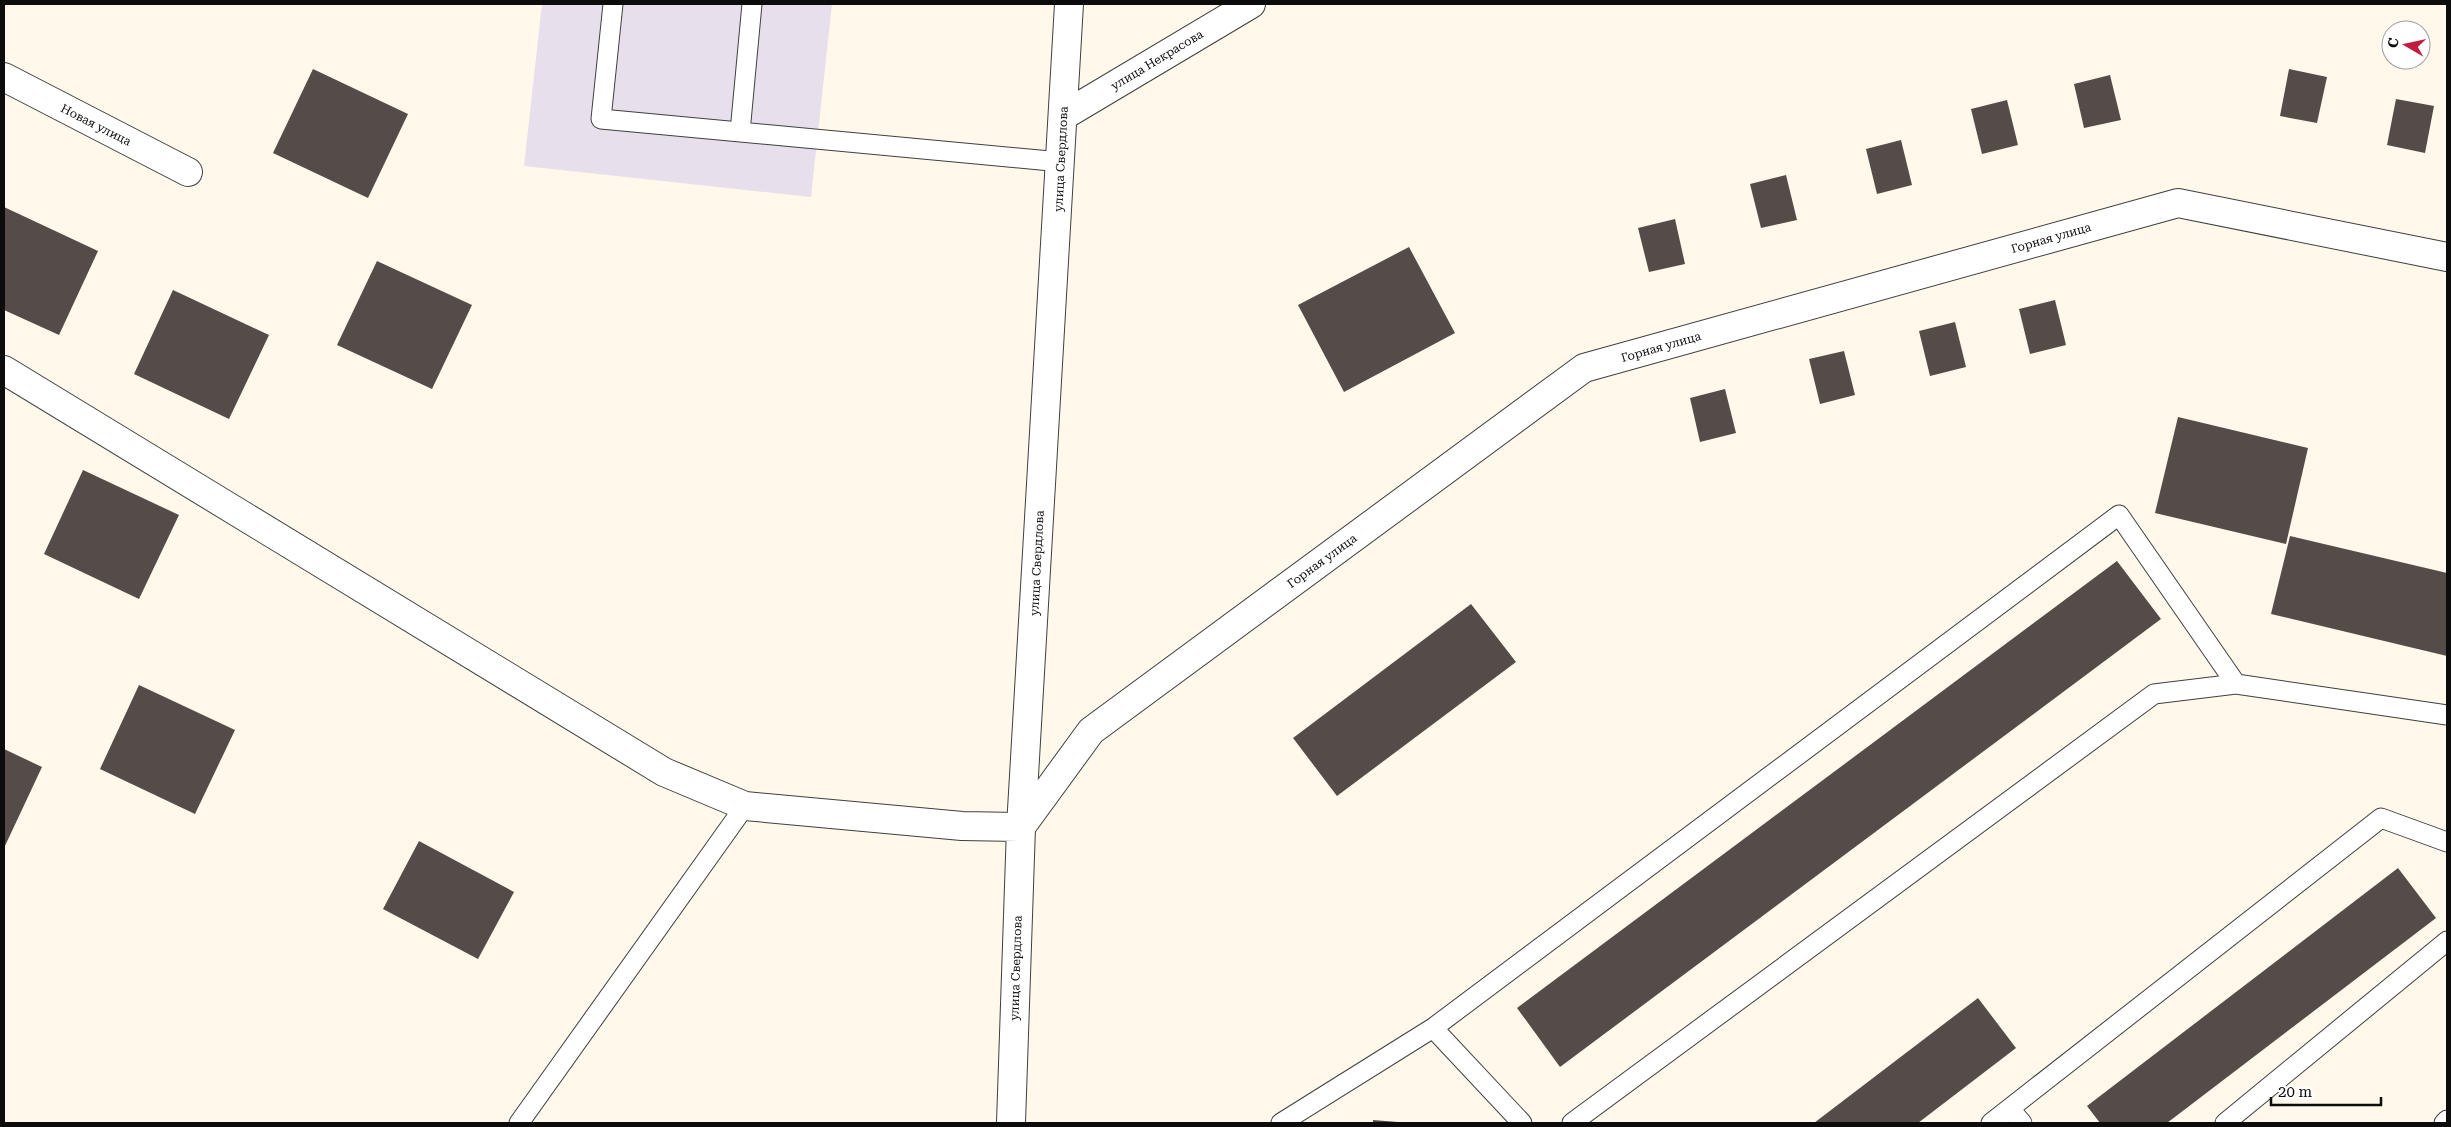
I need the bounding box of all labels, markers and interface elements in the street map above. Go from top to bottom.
north arrow [2381,20,2431,70]
street label: улица Некрасова [1108,27,1206,93]
text: С [2384,37,2402,49]
street label: Новая улица [59,101,134,149]
street label: улица Свердлова [1051,105,1071,212]
street label: Горная улица [2010,220,2093,256]
street label: Горная улица [1620,329,1703,365]
street label: улица Свердлова [1027,509,1047,616]
street label: Горная улица [1285,531,1360,591]
street label: улица Свердлова [1007,915,1025,1021]
scale bar [2271,1074,2381,1106]
text: 20 m [2278,1083,2313,1101]

